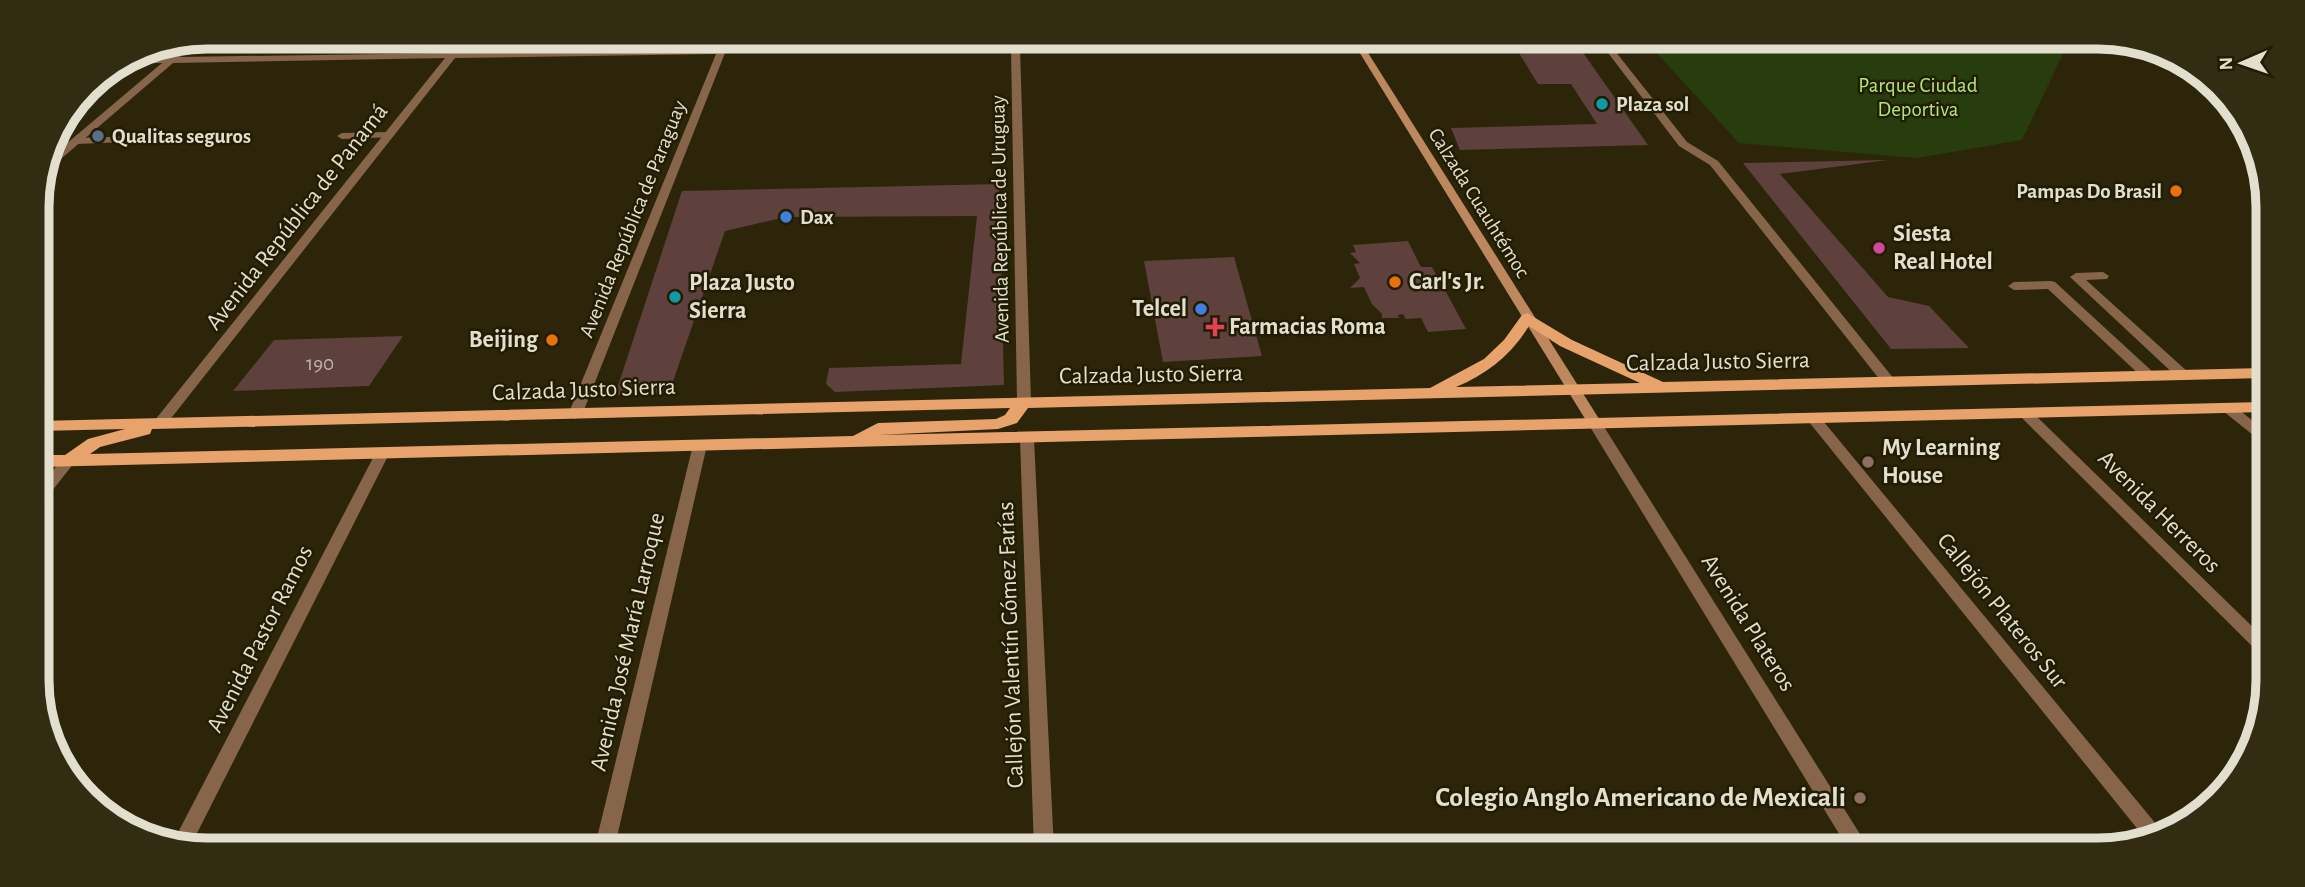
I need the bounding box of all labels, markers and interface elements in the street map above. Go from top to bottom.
north arrow [2207,28,2277,98]
text: N [2217,57,2236,70]
park label: Parque Ciudad Deportiva [1858,75,1978,120]
place label: Plaza sol [1616,94,1689,115]
street label: Avenida República de Uruguay [987,95,1013,343]
marker: Plaza sol [1594,96,1610,112]
street label: Avenida República de Paraguay [576,97,690,340]
street label: Avenida República de Panamá [201,99,393,335]
street label: Calzada Cuauhtémoc [1424,124,1534,282]
place label: Qualitas seguros [112,126,251,148]
marker: Qualitas seguros [90,128,106,144]
place label: Pampas Do Brasil [2016,181,2162,202]
marker: Pampas Do Brasil [2168,183,2184,199]
place label: Dax [800,207,834,228]
marker: Dax [778,209,794,225]
place label: Siesta Real Hotel [1893,222,1993,274]
marker: Siesta Real Hotel [1871,240,1887,256]
place label: Carl's Jr. [1409,270,1485,294]
place label: Plaza Justo Sierra [689,271,795,323]
marker: Carl's Jr. [1387,274,1403,290]
marker: Plaza Justo Sierra [667,289,683,305]
place label: Telcel [1132,297,1187,321]
marker: Telcel [1193,301,1209,317]
place label: Farmacias Roma [1229,315,1386,339]
marker: Farmacias Roma [1207,319,1223,335]
place label: Beijing [469,328,539,352]
marker: Beijing [544,332,560,348]
street label: Calzada Justo Sierra [1626,348,1810,376]
house number: 190 [306,353,334,374]
street label: Calzada Justo Sierra [1059,361,1243,389]
street label: Calzada Justo Sierra [492,375,676,405]
place label: My Learning House [1882,436,2001,488]
street label: Avenida Herreros [2093,446,2225,578]
marker: My Learning House [1860,454,1876,470]
street label: Callejón Valentín Gómez Farías [994,501,1028,789]
street label: Avenida José María Larroque [587,510,669,774]
street label: Callejón Plateros Sur [1932,529,2072,693]
street label: Avenida Pastor Ramos [203,542,317,736]
street label: Avenida Plateros [1696,550,1800,696]
place label: Colegio Anglo Americano de Mexicali [1435,784,1846,812]
marker: Colegio Anglo Americano de Mexicali [1852,790,1868,806]

